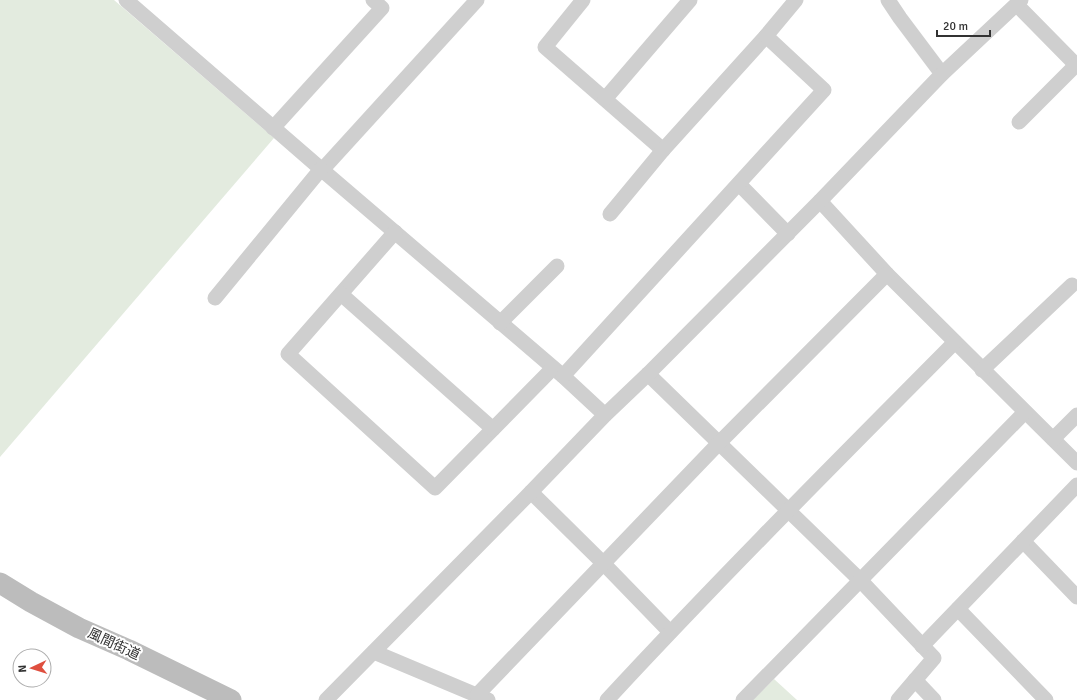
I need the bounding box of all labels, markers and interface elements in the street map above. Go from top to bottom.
scale bar [937,12,990,38]
text: 20 m [943,19,968,34]
street label: 風間街道 [85,624,143,664]
north arrow [12,648,52,688]
text: N [16,664,29,673]

